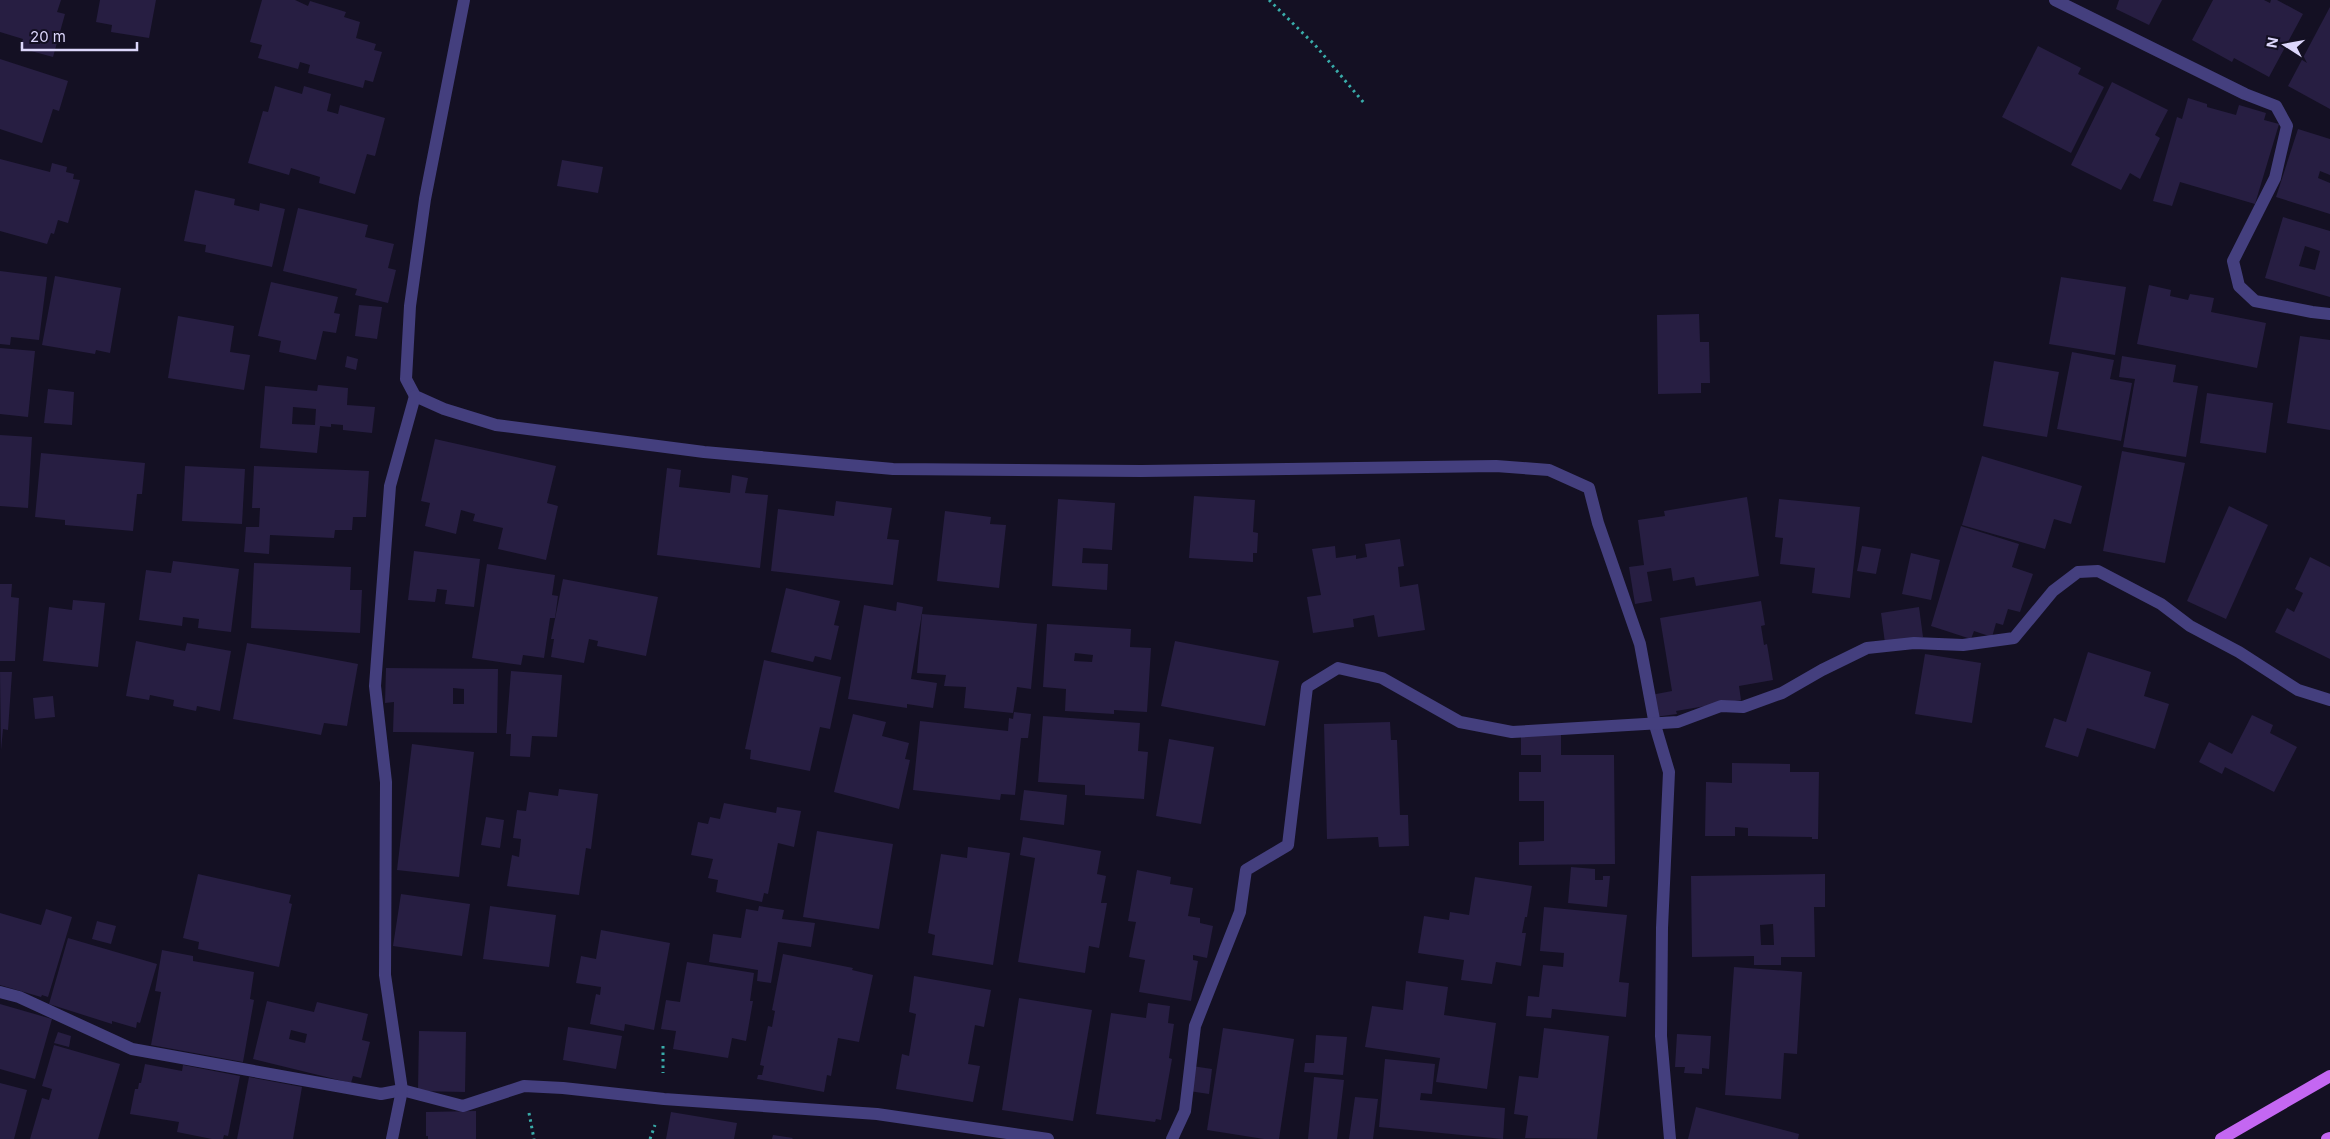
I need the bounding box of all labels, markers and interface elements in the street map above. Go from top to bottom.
scale bar [22,20,138,52]
north arrow [2260,20,2310,70]
text: 20 m [30,27,66,46]
text: N [2262,36,2281,49]

